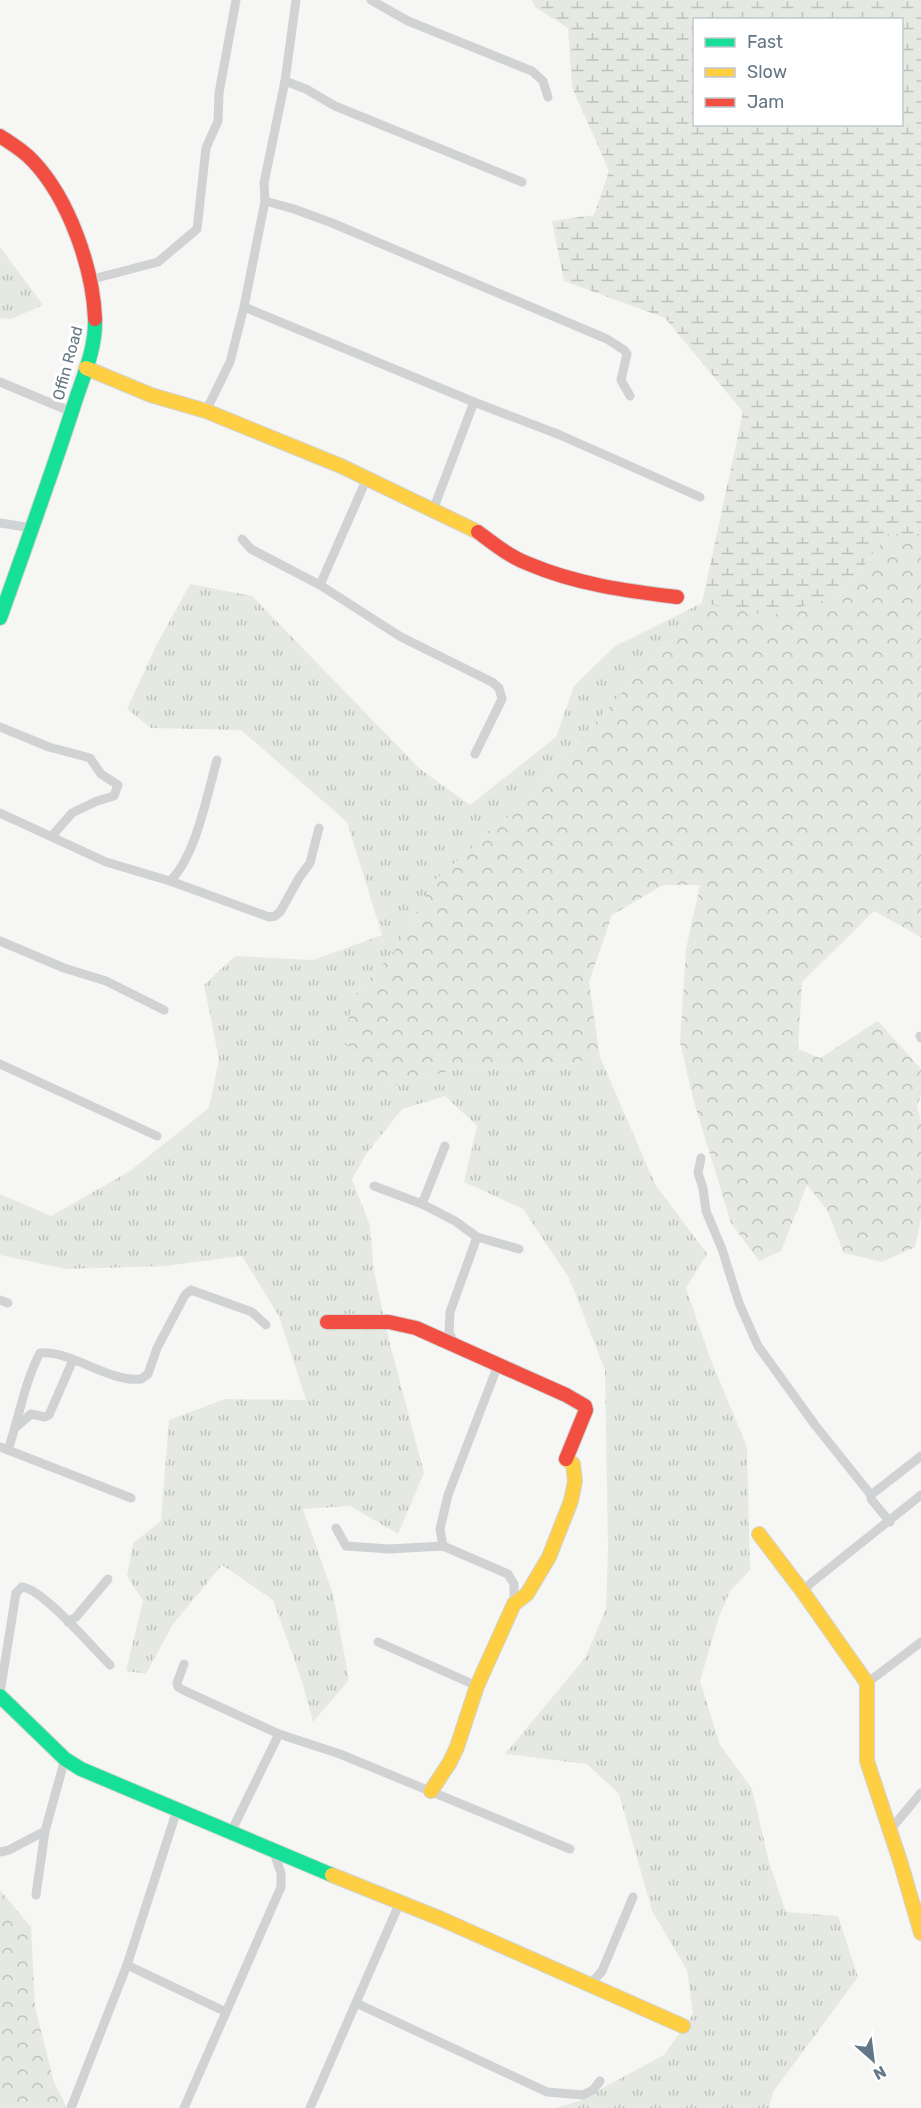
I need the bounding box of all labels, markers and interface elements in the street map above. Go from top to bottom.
legend [693,18,903,126]
text: Fast [747,31,783,53]
text: Slow [747,61,787,83]
text: Jam [747,91,784,113]
street label: Offin Road [48,324,87,402]
north arrow [843,2030,903,2090]
text: N [870,2062,889,2084]

